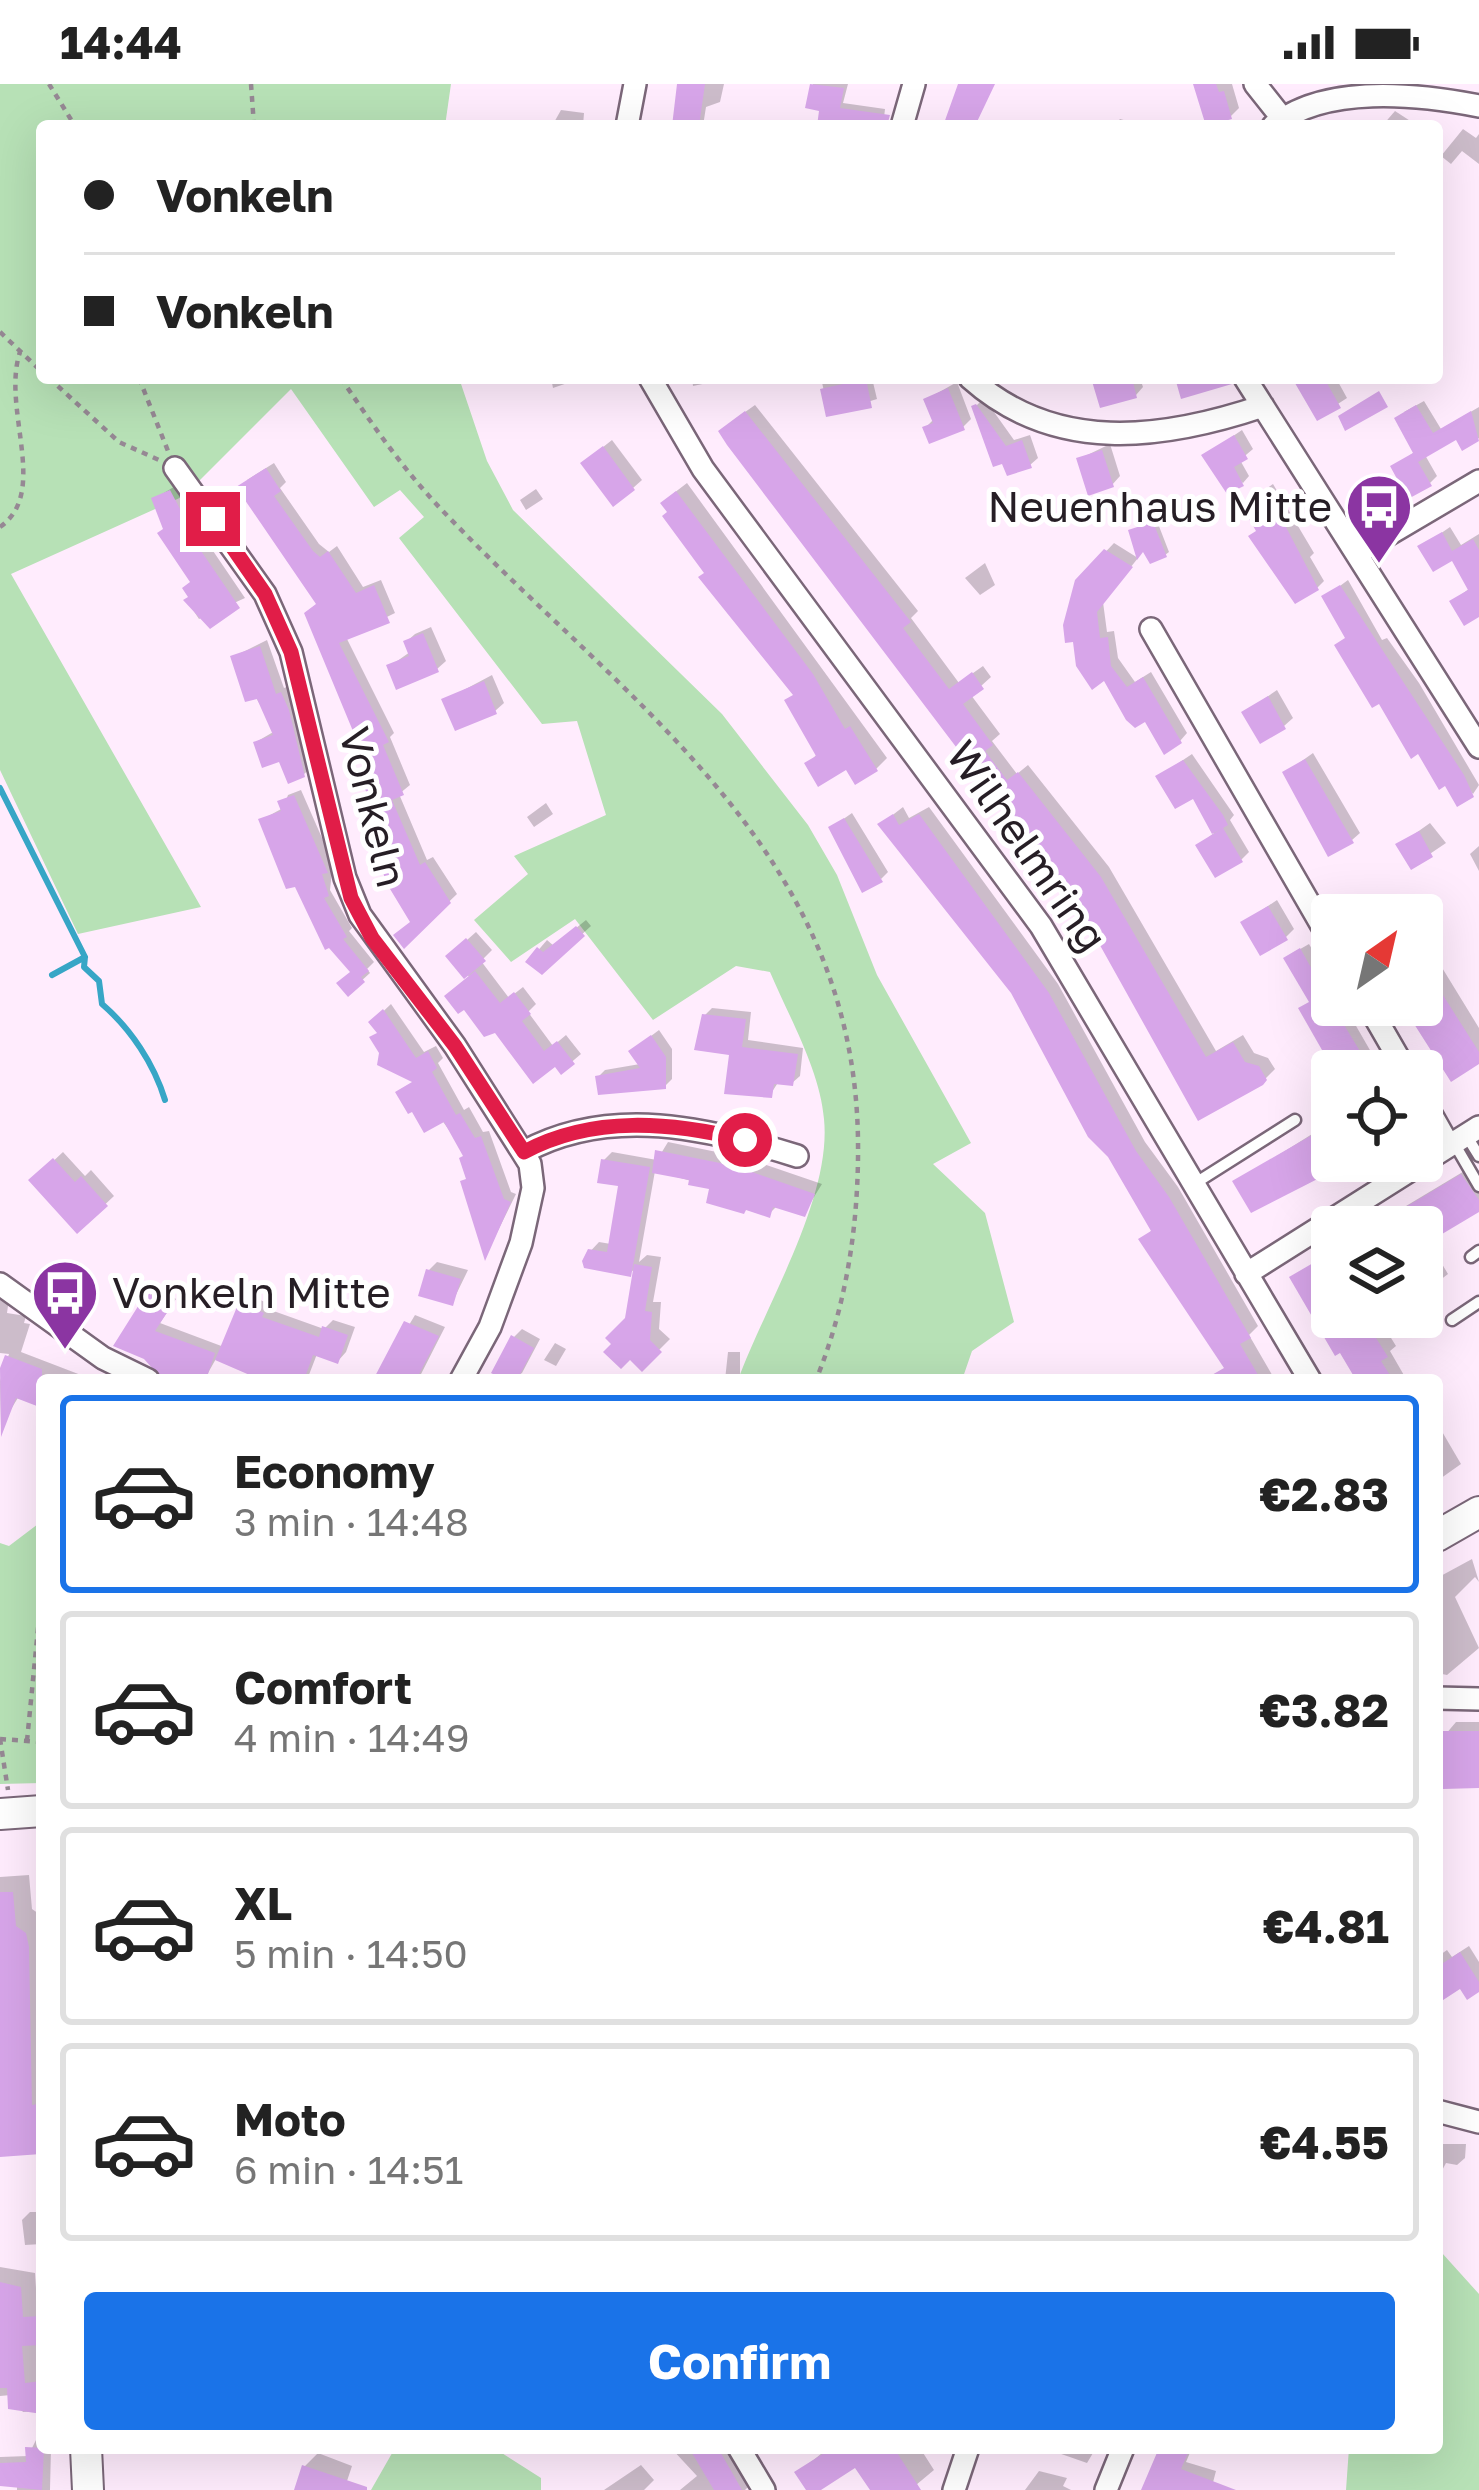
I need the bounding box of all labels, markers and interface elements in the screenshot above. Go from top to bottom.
text: 14:44 [60,15,182,69]
text: Vonkeln [156,168,334,222]
text: Vonkeln [156,284,334,338]
bus stop icon: Neuenhaus Mitte [1344,472,1414,566]
place label: Neuenhaus Mitte [987,481,1332,531]
route end [186,492,240,546]
street label: Vonkeln [330,722,418,892]
street label: Wilhelmring [937,731,1119,960]
north arrow [1311,894,1443,1026]
map controls [1311,894,1443,1338]
button: locate [1311,1050,1443,1182]
route start [718,1113,772,1167]
button: layers [1311,1206,1443,1338]
bus stop icon: Vonkeln Mitte [30,1258,100,1352]
place label: Vonkeln Mitte [112,1267,391,1317]
icon: car [90,1440,198,1548]
text: Economy [234,1444,435,1498]
text: €2.83 [1259,1467,1389,1521]
text: 3 min · 14:48 [234,1498,469,1545]
icon: car [90,1656,198,1764]
text: Comfort [234,1660,412,1714]
text: €3.82 [1259,1683,1389,1737]
text: 4 min · 14:49 [234,1714,469,1761]
icon: car [90,1872,198,1980]
text: XL [234,1876,292,1930]
text: €4.81 [1263,1899,1389,1953]
text: 5 min · 14:50 [234,1930,468,1977]
icon: car [90,2088,198,2196]
text: Moto [234,2092,346,2146]
text: €4.55 [1260,2115,1389,2169]
text: 6 min · 14:51 [234,2146,463,2193]
button: Confirm [84,2292,1395,2430]

